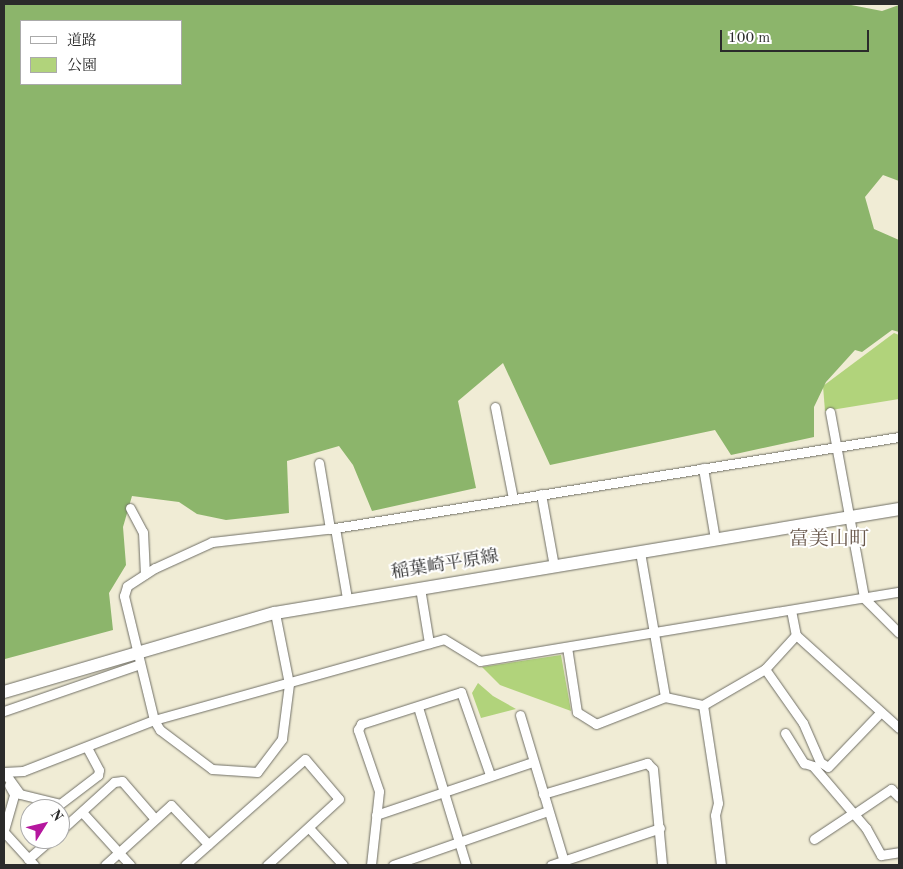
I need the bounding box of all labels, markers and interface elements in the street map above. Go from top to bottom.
legend [20,20,182,85]
scale bar [723,20,872,52]
text: 100 m [728,31,770,46]
text: 道路 [67,34,97,49]
text: 公園 [67,59,97,74]
district label: 富美山町 [789,528,869,552]
street label: 稲葉崎平原線 [390,546,500,584]
north arrow [20,799,70,849]
text: N [48,807,65,824]

